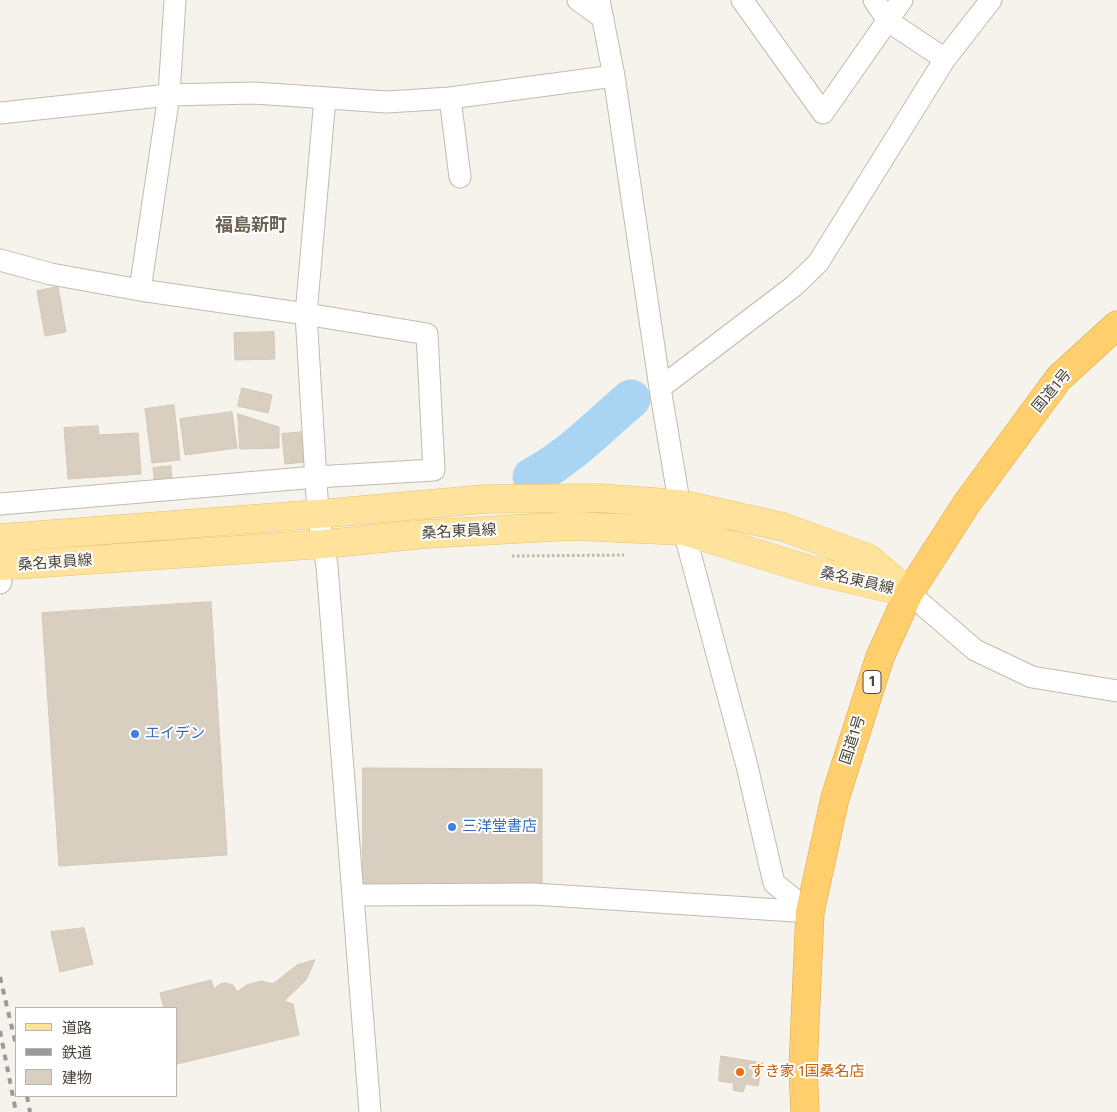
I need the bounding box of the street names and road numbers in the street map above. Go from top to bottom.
street label: 国道1号 [1029,366,1075,416]
street label: 桑名東員線 [421,521,497,543]
street label: 桑名東員線 [17,551,93,575]
street label: 桑名東員線 [818,564,896,598]
road number: 1 [863,670,881,694]
street label: 国道1号 [837,713,869,767]

